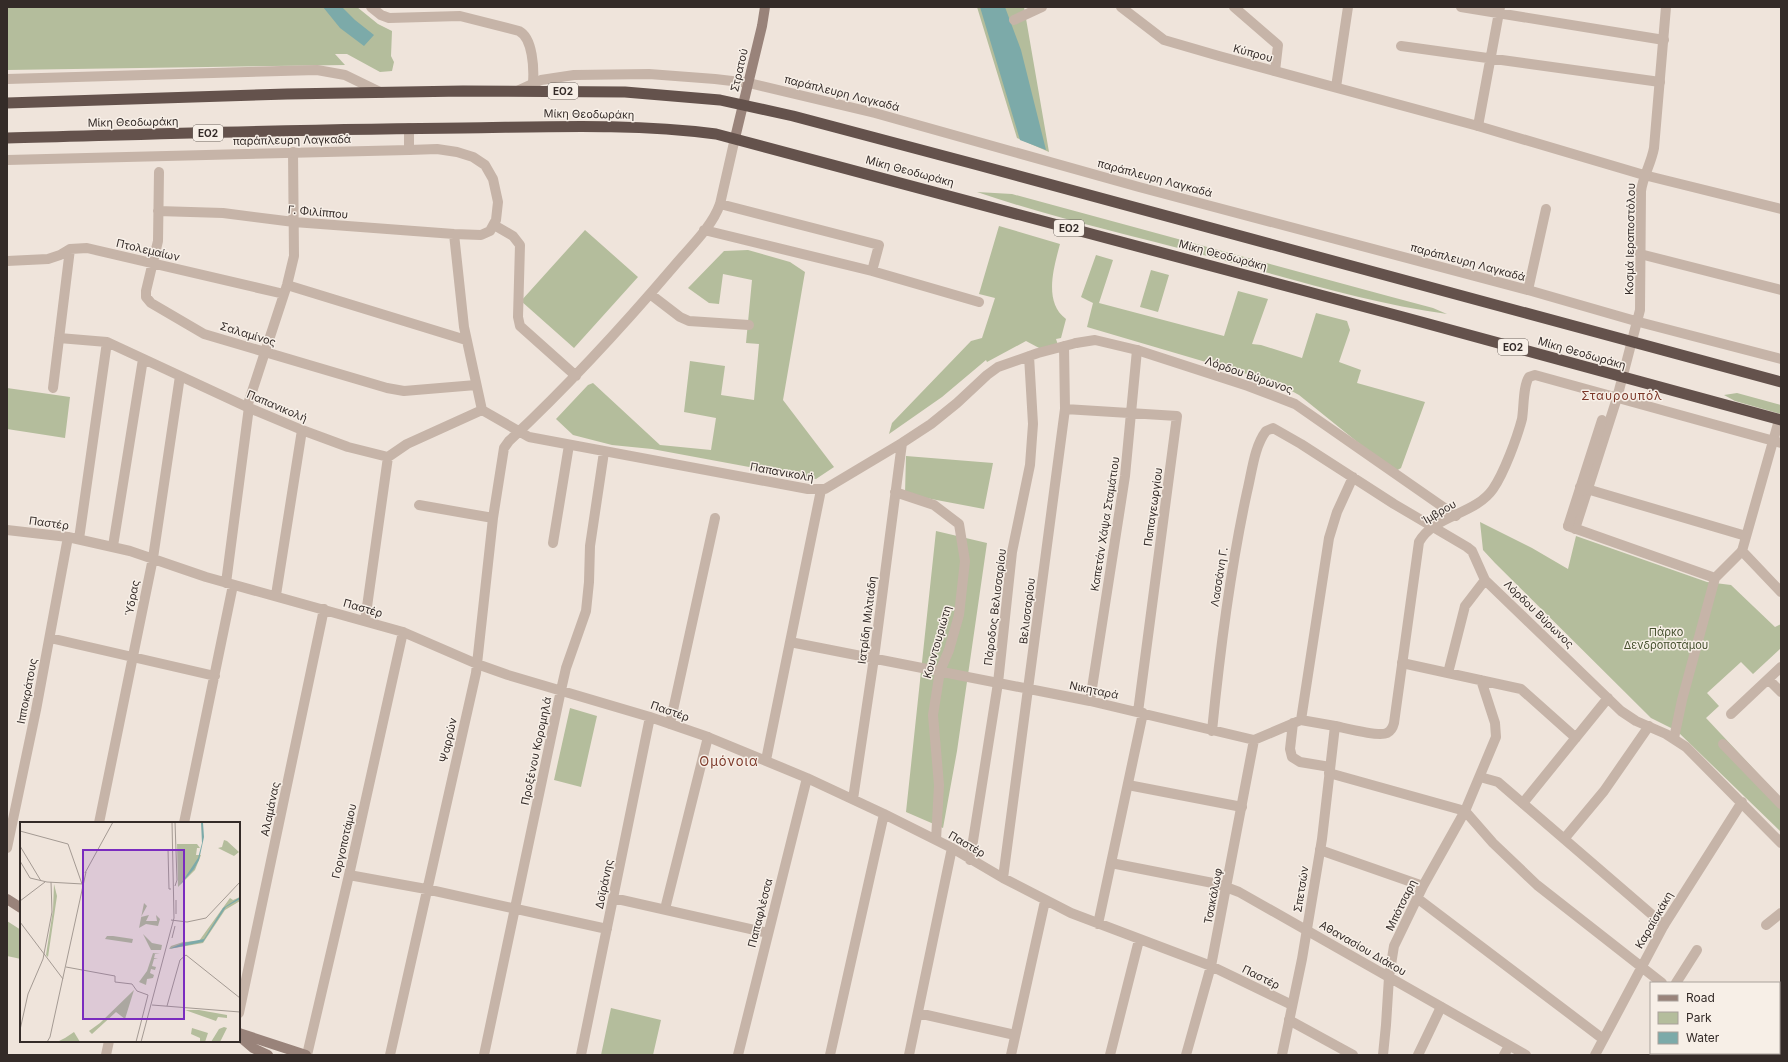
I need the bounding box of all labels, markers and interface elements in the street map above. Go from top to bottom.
street label: Κύπρου [1232,41,1274,65]
street label: Στρατού [727,47,751,93]
street label: παράπλευρη Λαγκαδά [783,72,901,114]
road number: ΕΟ2 [548,83,578,99]
street label: Μίκη Θεοδωράκη [543,106,635,122]
street label: Μίκη Θεοδωράκη [87,114,179,130]
road number: ΕΟ2 [193,125,223,141]
street label: παράπλευρη Λαγκαδά [233,132,351,148]
street label: Μίκη Θεοδωράκη [864,152,956,190]
street label: παράπλευρη Λαγκαδά [1096,156,1214,200]
street label: Κοσμά Ιεραποστόλου [1622,183,1638,295]
street label: Γ. Φιλίππου [287,202,349,222]
road number: ΕΟ2 [1054,220,1084,236]
street label: Πτολεμαίων [115,236,182,264]
street label: Μίκη Θεοδωράκη [1177,236,1269,274]
street label: παράπλευρη Λαγκαδά [1409,240,1527,284]
street label: Σαλαμίνος [218,319,278,349]
street label: Μίκη Θεοδωράκη [1536,334,1628,372]
road number: ΕΟ2 [1498,339,1528,355]
street label: Λόρδου Βύρωνος [1203,353,1295,397]
street label: Παπανικολή [244,387,310,425]
district label: Σταυρουπόλ [1581,388,1663,403]
street label: Καπετάν Χάψα Σταμάτιου [1087,456,1123,592]
street label: Παπανικολή [749,459,815,485]
street label: Παπαγεωργίου [1141,467,1165,547]
street label: Ίμβρου [1419,497,1459,527]
street label: Παστέρ [28,513,70,533]
street label: Λασσάνη Γ. [1207,546,1231,608]
street label: Πάροδος Βελισσαρίου [981,548,1009,666]
street label: Ιατρίδη Μιλτιάδη [855,575,879,665]
street label: Βελισσαρίου [1016,577,1038,645]
street label: Λόρδου Βύρωνος [1501,577,1577,651]
street label: Ύδρας [122,579,142,617]
street label: Παστέρ [342,596,385,620]
street label: Κουντουριώτη [920,604,954,680]
park label: Πάρκο Δενδροποτάμου [1624,625,1708,652]
street label: Ιπποκράτους [14,657,40,725]
street label: Νικηταρά [1068,678,1120,702]
street label: Προξένου Κορομηλά [518,696,554,806]
street label: Παστέρ [649,698,692,724]
street label: Ψαρρών [436,716,460,764]
district label: Ομόνοια [699,753,759,769]
street label: Αλαμάνας [257,780,283,838]
street label: Γοργοποτάμου [329,802,359,880]
inset map [20,822,240,1042]
street label: Παστέρ [946,828,988,860]
street label: Δοϊράνης [592,858,616,910]
street label: Σπετσών [1290,864,1312,913]
street label: Τσακάλωφ [1201,867,1225,925]
street label: Παπαφλέσσα [745,877,775,949]
street label: Μπότσαρη [1383,877,1419,933]
street label: Καραϊσκάκη [1632,889,1676,951]
street label: Αθανασίου Διάκου [1317,917,1409,979]
street label: Παστέρ [1240,962,1282,992]
legend [1650,982,1780,1054]
text: Road [1686,990,1715,1005]
text: Park [1686,1010,1712,1025]
text: Water [1686,1030,1720,1045]

